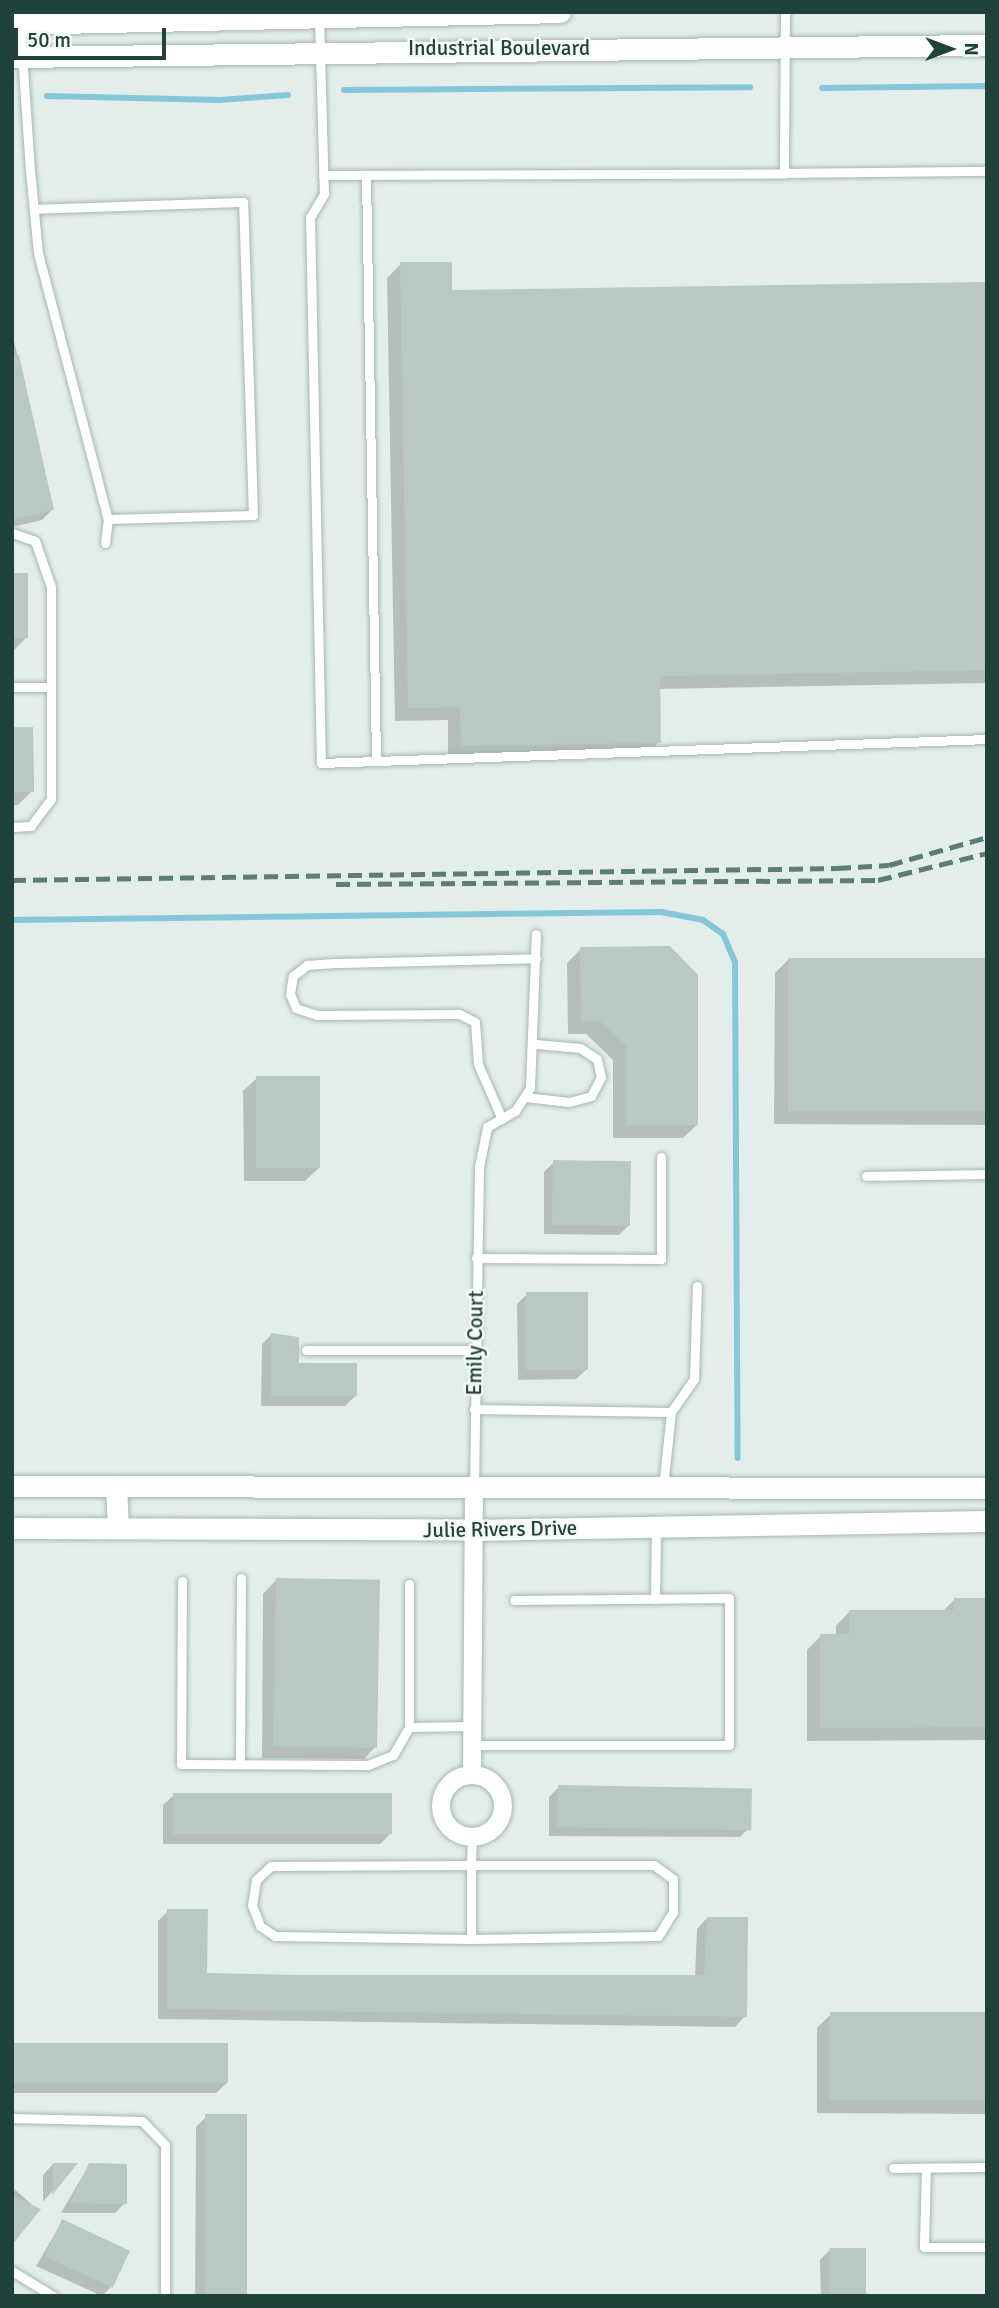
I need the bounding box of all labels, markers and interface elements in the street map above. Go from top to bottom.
scale bar [18,14,170,58]
north arrow [915,14,985,84]
text: 50 m [27,27,71,53]
street label: Industrial Boulevard [408,35,590,61]
text: N [959,42,983,56]
street label: Emily Court [461,1290,489,1396]
street label: Julie Rivers Drive [423,1515,577,1543]

